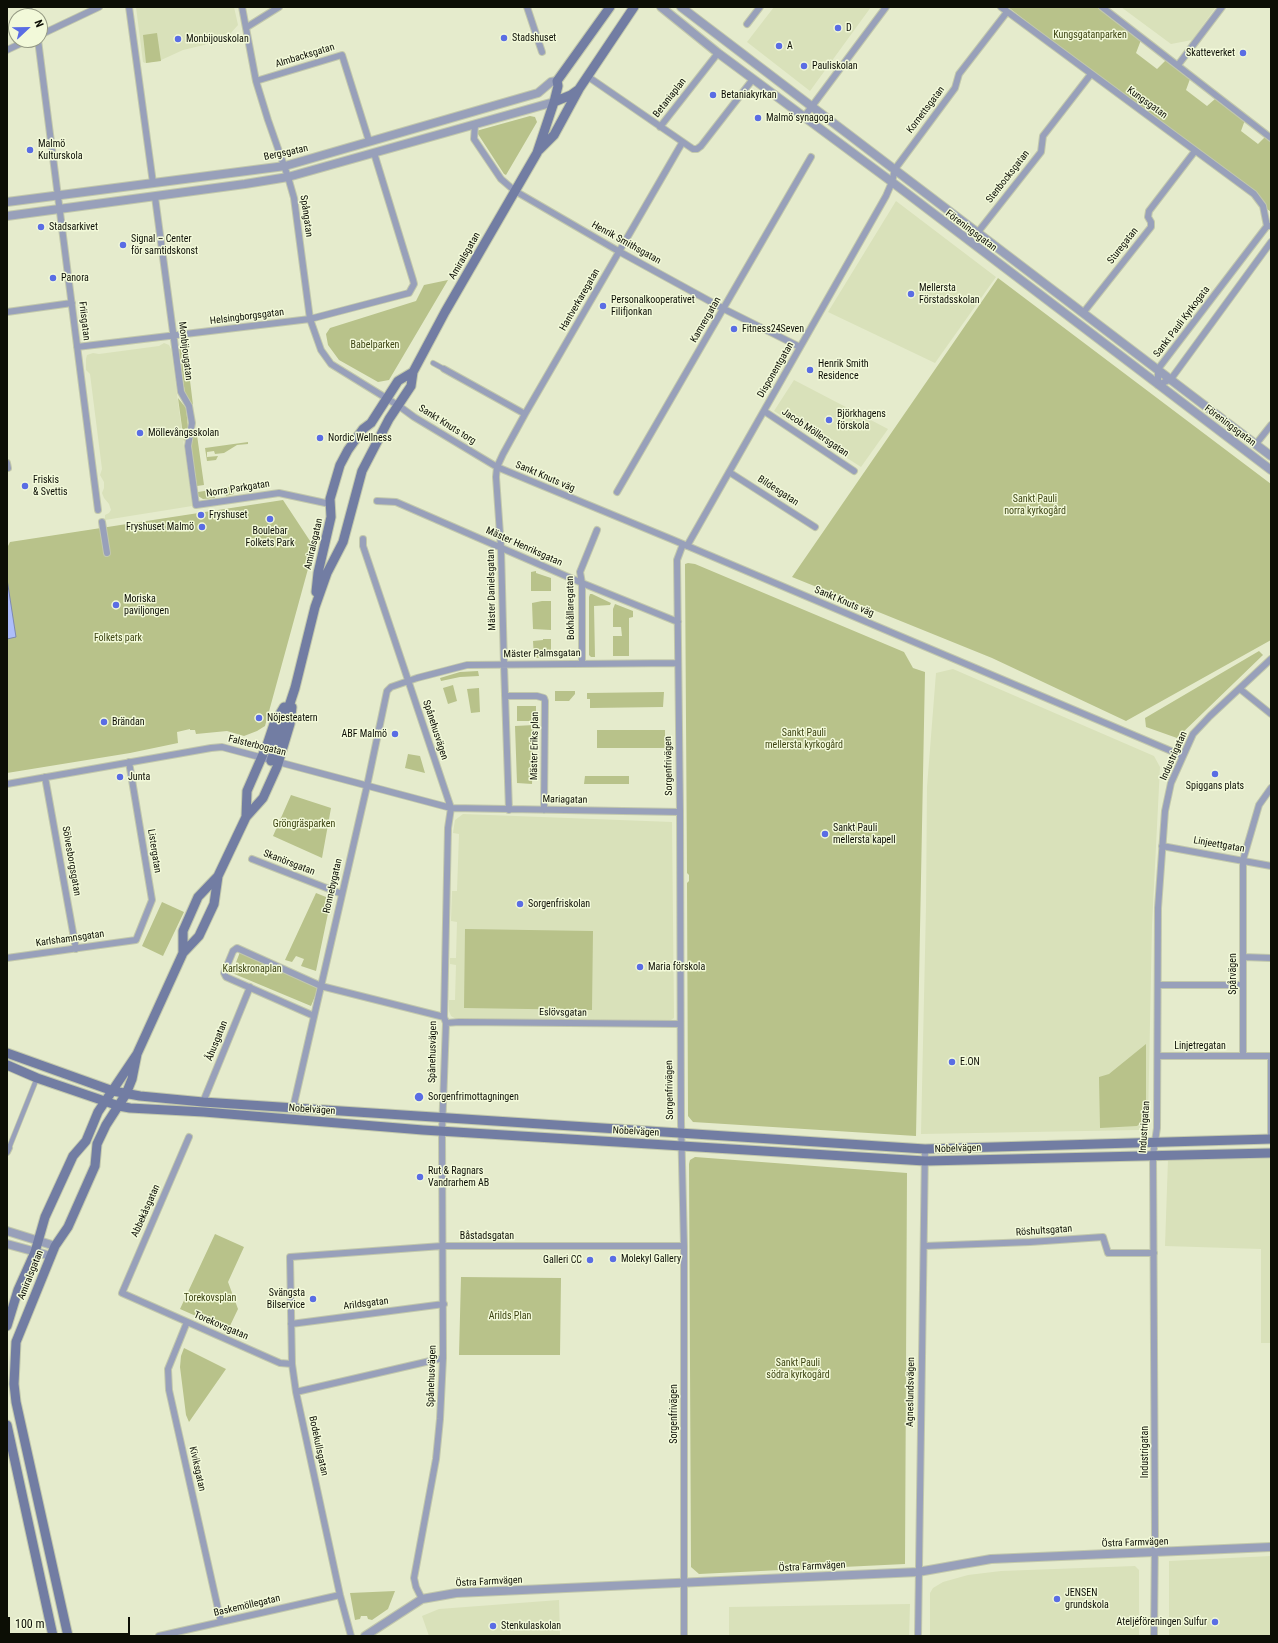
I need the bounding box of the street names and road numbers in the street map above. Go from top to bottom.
street label: Almbacksgatan [274,41,336,71]
street label: Betaniaplan [651,76,689,120]
street label: Kornettsgatan [904,84,948,136]
street label: Kungsgatan [1125,84,1169,122]
street label: Bergsgatan [263,142,309,164]
street label: Stenbocksgatan [984,148,1032,206]
street label: Spångatan [297,194,315,238]
street label: Föreningsgatan [943,208,999,254]
street label: Henrik Smithsgatan [589,219,663,267]
street label: Sturegatan [1105,225,1141,267]
street label: Amiralsgatan [447,230,483,282]
street label: Hantverkaregatan [557,267,603,333]
street label: Sankt Pauli Kyrkogata [1151,284,1213,360]
street label: Kamrergatan [688,295,724,345]
street label: Friisgatan [76,301,92,341]
street label: Helsingborgsgatan [209,307,285,327]
street label: Monbijougatan [175,321,195,381]
street label: Disponentgatan [755,340,797,400]
street label: Sankt Knuts torg [416,403,478,447]
street label: Föreningsgatan [1202,403,1258,449]
street label: Jacob Möllersgatan [779,406,851,460]
street label: Sankt Knuts väg [514,459,576,495]
street label: Bildesgatan [755,473,801,509]
street label: Norra Parkgatan [205,478,271,500]
street label: Amiralsgatan [302,517,326,571]
street label: Mäster Henriksgatan [484,525,564,569]
street label: Mäster Danielsgatan [485,549,499,631]
street label: Bokhållaregatan [564,576,578,640]
street label: Sankt Knuts väg [813,584,875,620]
street label: Mäster Palmsgatan [503,647,581,661]
street label: Spånehusvägen [420,699,450,761]
street label: Mäster Eriks plan [528,712,542,780]
street label: Industrigatan [1158,730,1190,782]
street label: Falsterbogatan [227,733,287,759]
street label: Sorgenfrivägen [662,736,676,796]
street label: Mariagatan [543,794,587,806]
street label: Sölvesborgsgatan [59,825,83,897]
street label: Listergatan [145,828,163,874]
street label: Linjeettgatan [1192,835,1246,855]
street label: Skanörsgatan [262,848,316,878]
street label: Ronnebygatan [321,857,345,915]
street label: Karlshamnsgatan [35,928,105,950]
street label: Spårvägen [1227,953,1239,995]
street label: Eslövsgatan [539,1007,587,1019]
street label: Åhusgatan [204,1019,230,1063]
street label: Spånehusvägen [426,1021,440,1083]
street label: Linjetregatan [1174,1040,1226,1052]
street label: Sorgenfrivägen [663,1060,677,1120]
street label: Industrigatan [1137,1100,1153,1154]
street label: Nobelvägen [288,1102,336,1118]
street label: Nobelvägen [612,1125,660,1139]
street label: Nobelvägen [935,1142,981,1156]
street label: Abbekåsgatan [129,1183,163,1239]
street label: Röshultsgatan [1015,1223,1073,1239]
street label: Båstadsgatan [460,1230,514,1242]
street label: Amiralsgatan [16,1248,46,1302]
street label: Arildsgatan [343,1295,389,1313]
street label: Torekovsgatan [192,1309,250,1343]
street label: Spånehusvägen [425,1345,439,1407]
street label: Agneslundsvägen [904,1357,918,1427]
street label: Sorgenfrivägen [668,1384,680,1444]
street label: Bodekullsgatan [306,1415,330,1477]
street label: Industrigatan [1139,1426,1151,1478]
street label: Kiviksgatan [186,1445,208,1493]
street label: Östra Farmvägen [1101,1536,1169,1550]
street label: Östra Farmvägen [778,1559,846,1575]
street label: Östra Farmvägen [455,1574,523,1590]
street label: Baskemöllegatan [212,1593,282,1619]

